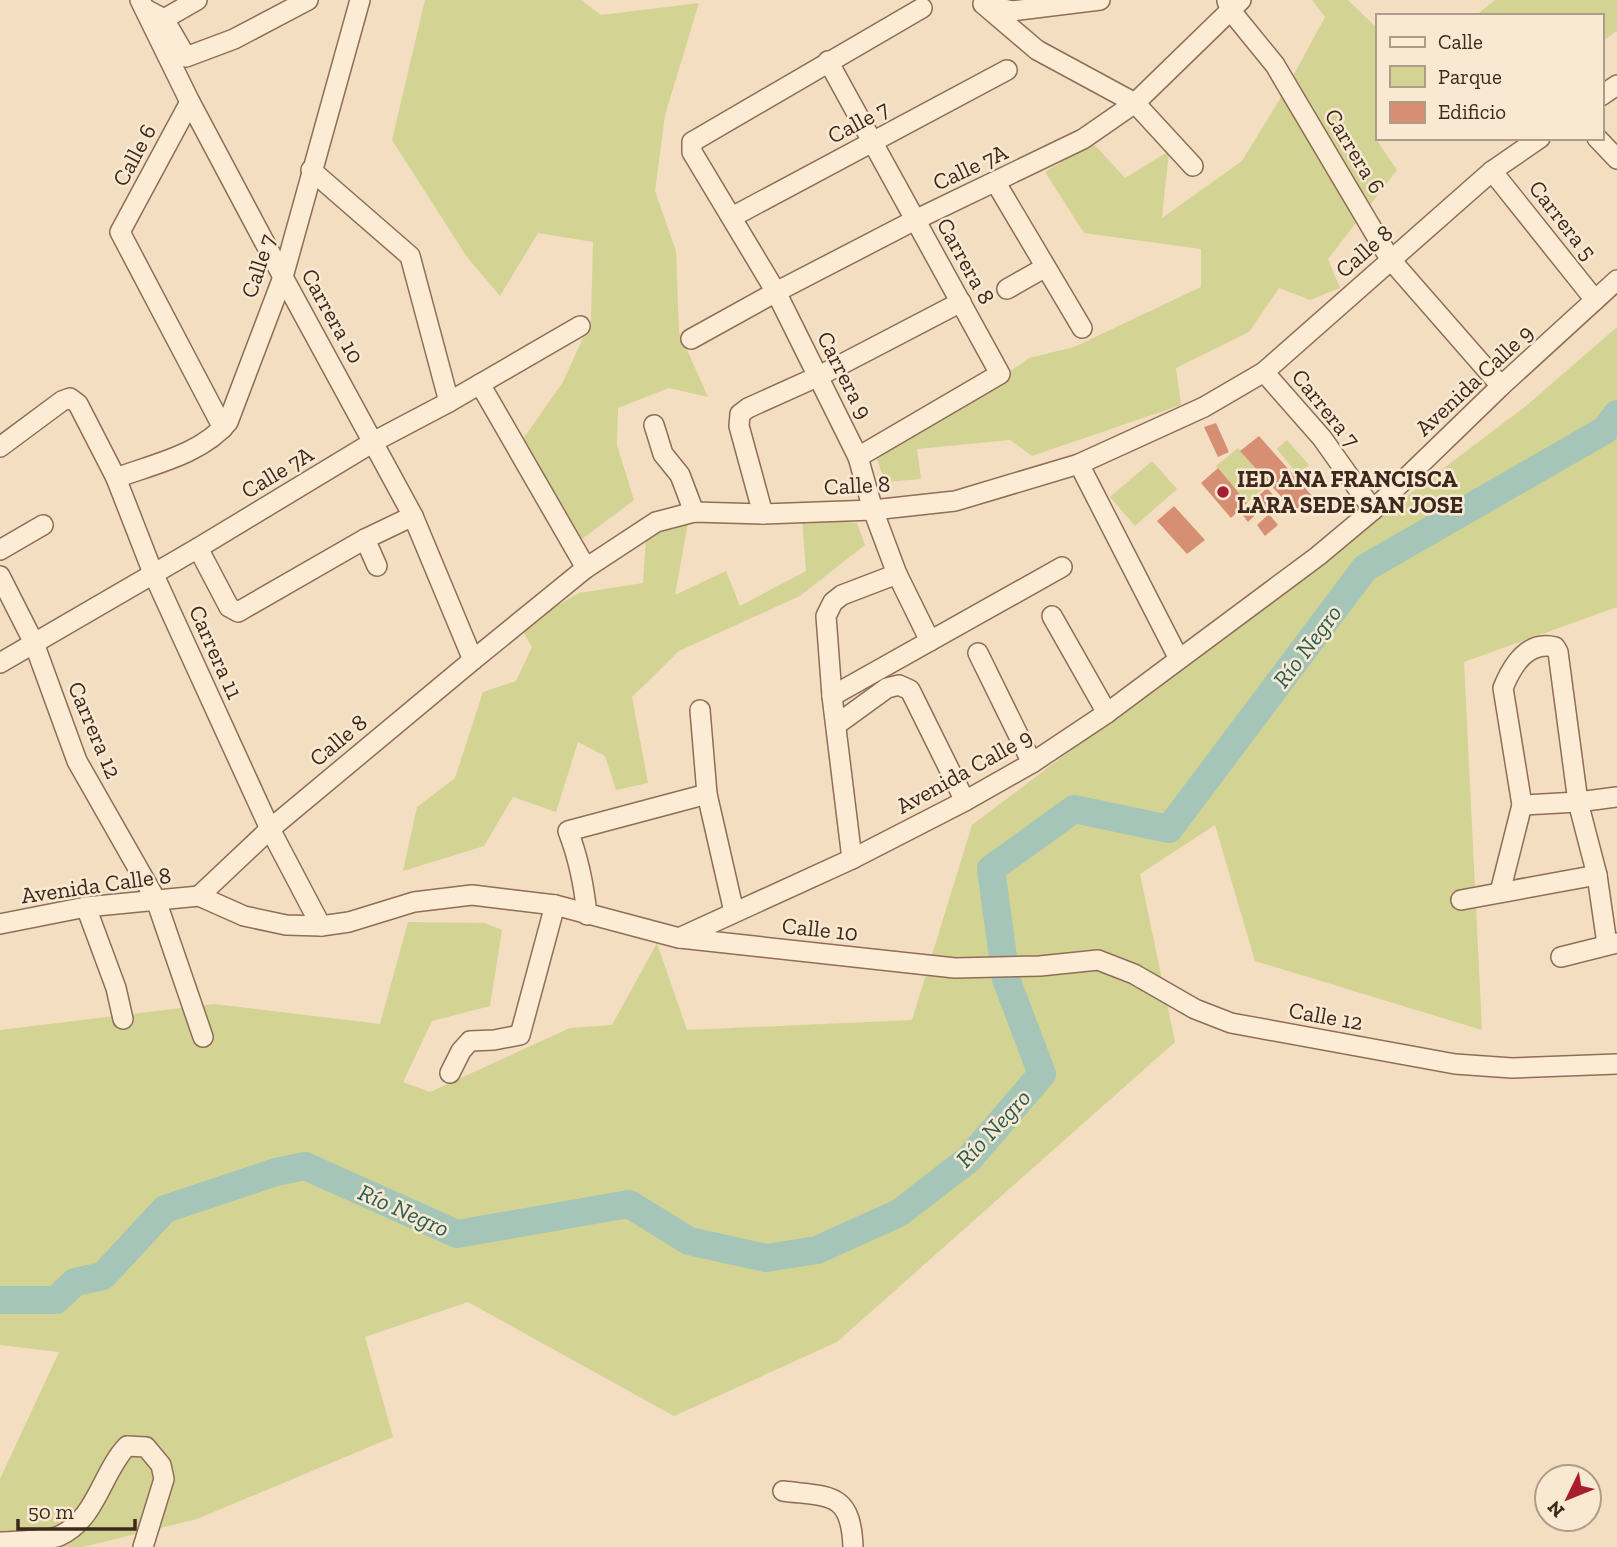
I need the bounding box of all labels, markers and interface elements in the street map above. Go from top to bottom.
legend [1376,14,1603,140]
text: Calle [1438,29,1483,54]
text: Parque [1438,64,1502,89]
street label: Calle 7 [823,94,893,150]
text: Edificio [1438,99,1506,124]
street label: Carrera 6 [1319,103,1391,199]
street label: Calle 6 [106,119,162,191]
street label: Calle 7A [928,137,1013,196]
street label: Carrera 5 [1523,174,1603,266]
street label: Carrera 8 [931,213,1001,309]
street label: Calle 8 [1330,219,1398,283]
street label: Calle 7 [235,231,281,301]
street label: Carrera 10 [295,264,371,368]
street label: Avenida Calle 9 [1409,318,1539,442]
street label: Carrera 9 [811,327,879,423]
street label: Carrera 7 [1286,363,1366,453]
street label: Calle 7A [236,439,319,504]
place label: IED ANA FRANCISCA LARA SEDE SAN JOSE [1237,465,1463,519]
street label: Calle 8 [823,469,891,501]
marker: IED ANA FRANCISCA LARA SEDE SAN JOSE [1215,484,1231,500]
water label: Río Negro [1266,599,1348,693]
street label: Carrera 11 [183,601,249,703]
street label: Carrera 12 [62,677,128,783]
street label: Calle 8 [303,708,373,772]
street label: Avenida Calle 9 [891,722,1037,820]
street label: Avenida Calle 8 [19,861,173,909]
street label: Calle 10 [781,911,859,947]
street label: Calle 12 [1287,996,1365,1036]
water label: Río Negro [950,1083,1036,1173]
water label: Río Negro [354,1177,454,1243]
north arrow [1533,1463,1603,1533]
scale bar [18,1488,135,1532]
text: N [1543,1496,1569,1522]
text: 50 m [28,1499,74,1524]

